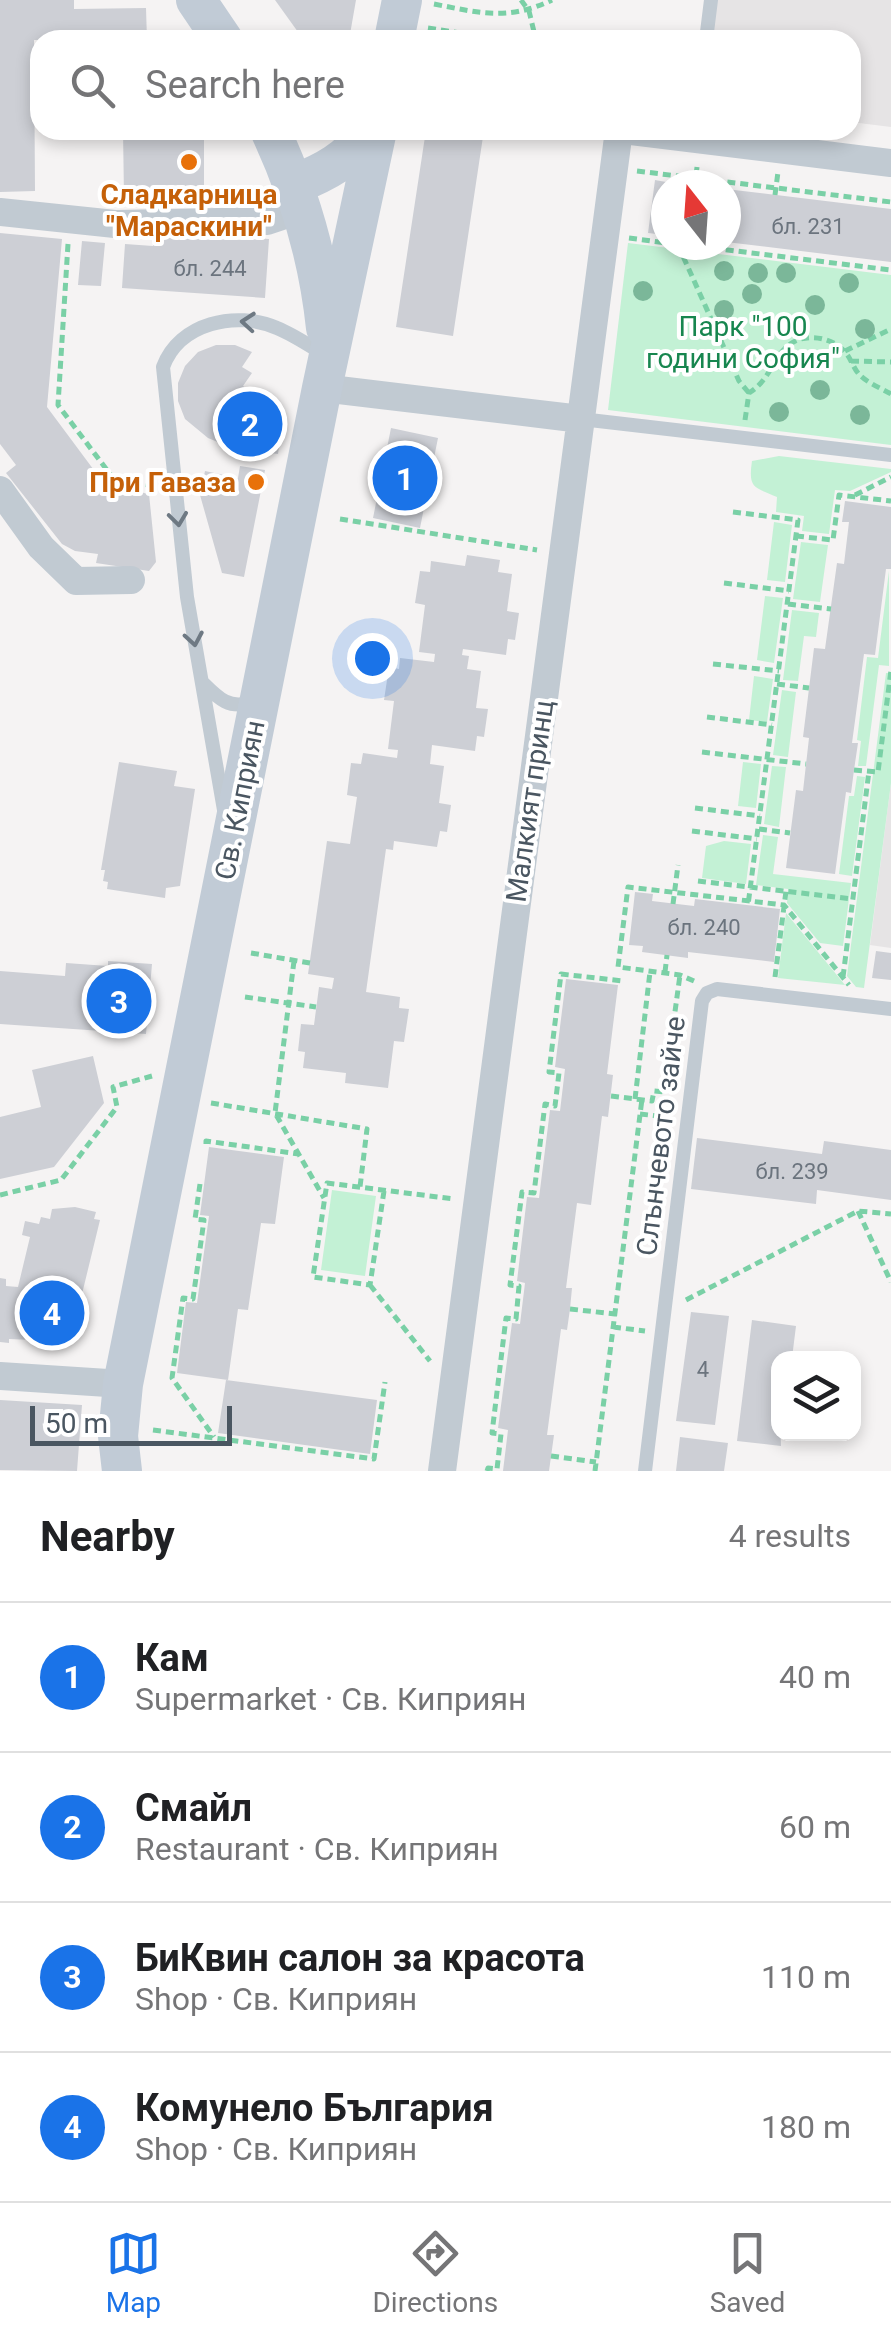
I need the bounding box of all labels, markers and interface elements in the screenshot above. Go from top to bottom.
search box [30,30,861,140]
icon: search [65,58,120,113]
text: Search here [145,63,345,107]
marker: Сладкарница "Мараскини" [178,151,200,173]
north arrow [651,170,741,260]
place label: Сладкарница "Мараскини" [101,178,277,243]
house number: бл. 231 [771,214,845,239]
house number: бл. 244 [173,256,247,281]
park label: Парк "100 години София" [646,310,840,375]
one-way arrow [239,312,255,334]
pin: 2 [218,386,282,462]
pin: 1 [372,440,438,516]
place label: При Гаваза [89,466,236,499]
marker: При Гаваза [245,471,267,493]
one-way arrow [167,511,188,527]
one-way arrow [183,631,204,648]
your location [347,633,398,684]
street label: Малкият принц [499,698,561,904]
street label: Св. Киприян [208,717,272,883]
house number: бл. 240 [667,915,741,940]
pin: 3 [86,964,152,1038]
street label: Слънчевото зайче [630,1014,692,1258]
house number: бл. 239 [755,1159,829,1184]
pin: 4 [20,1276,84,1350]
map controls [771,1351,861,1441]
button: layers [771,1351,861,1441]
house number: 4 [697,1357,709,1382]
scale bar [30,1401,232,1446]
text: 50 m [45,1407,108,1440]
text: Nearby [40,1512,175,1561]
text: 4 results [729,1517,851,1555]
text: Кам [135,1636,209,1680]
text: 1 [63,1658,82,1696]
text: 40 m [779,1658,851,1696]
text: Supermarket · Св. Киприян [135,1680,526,1718]
text: Смайл [135,1786,252,1830]
text: 2 [63,1808,82,1846]
text: 60 m [779,1808,851,1846]
text: Restaurant · Св. Киприян [135,1830,499,1868]
text: БиКвин салон за красота [135,1936,585,1980]
text: 3 [63,1958,82,1996]
text: 110 m [761,1958,851,1996]
text: Shop · Св. Киприян [135,1980,417,2018]
text: Комунело България [135,2086,494,2130]
text: 4 [63,2108,82,2146]
text: 180 m [761,2108,851,2146]
text: Shop · Св. Киприян [135,2130,417,2168]
tab: Map [106,2226,161,2319]
tab: Directions [372,2226,498,2319]
tab: Saved [710,2226,785,2319]

